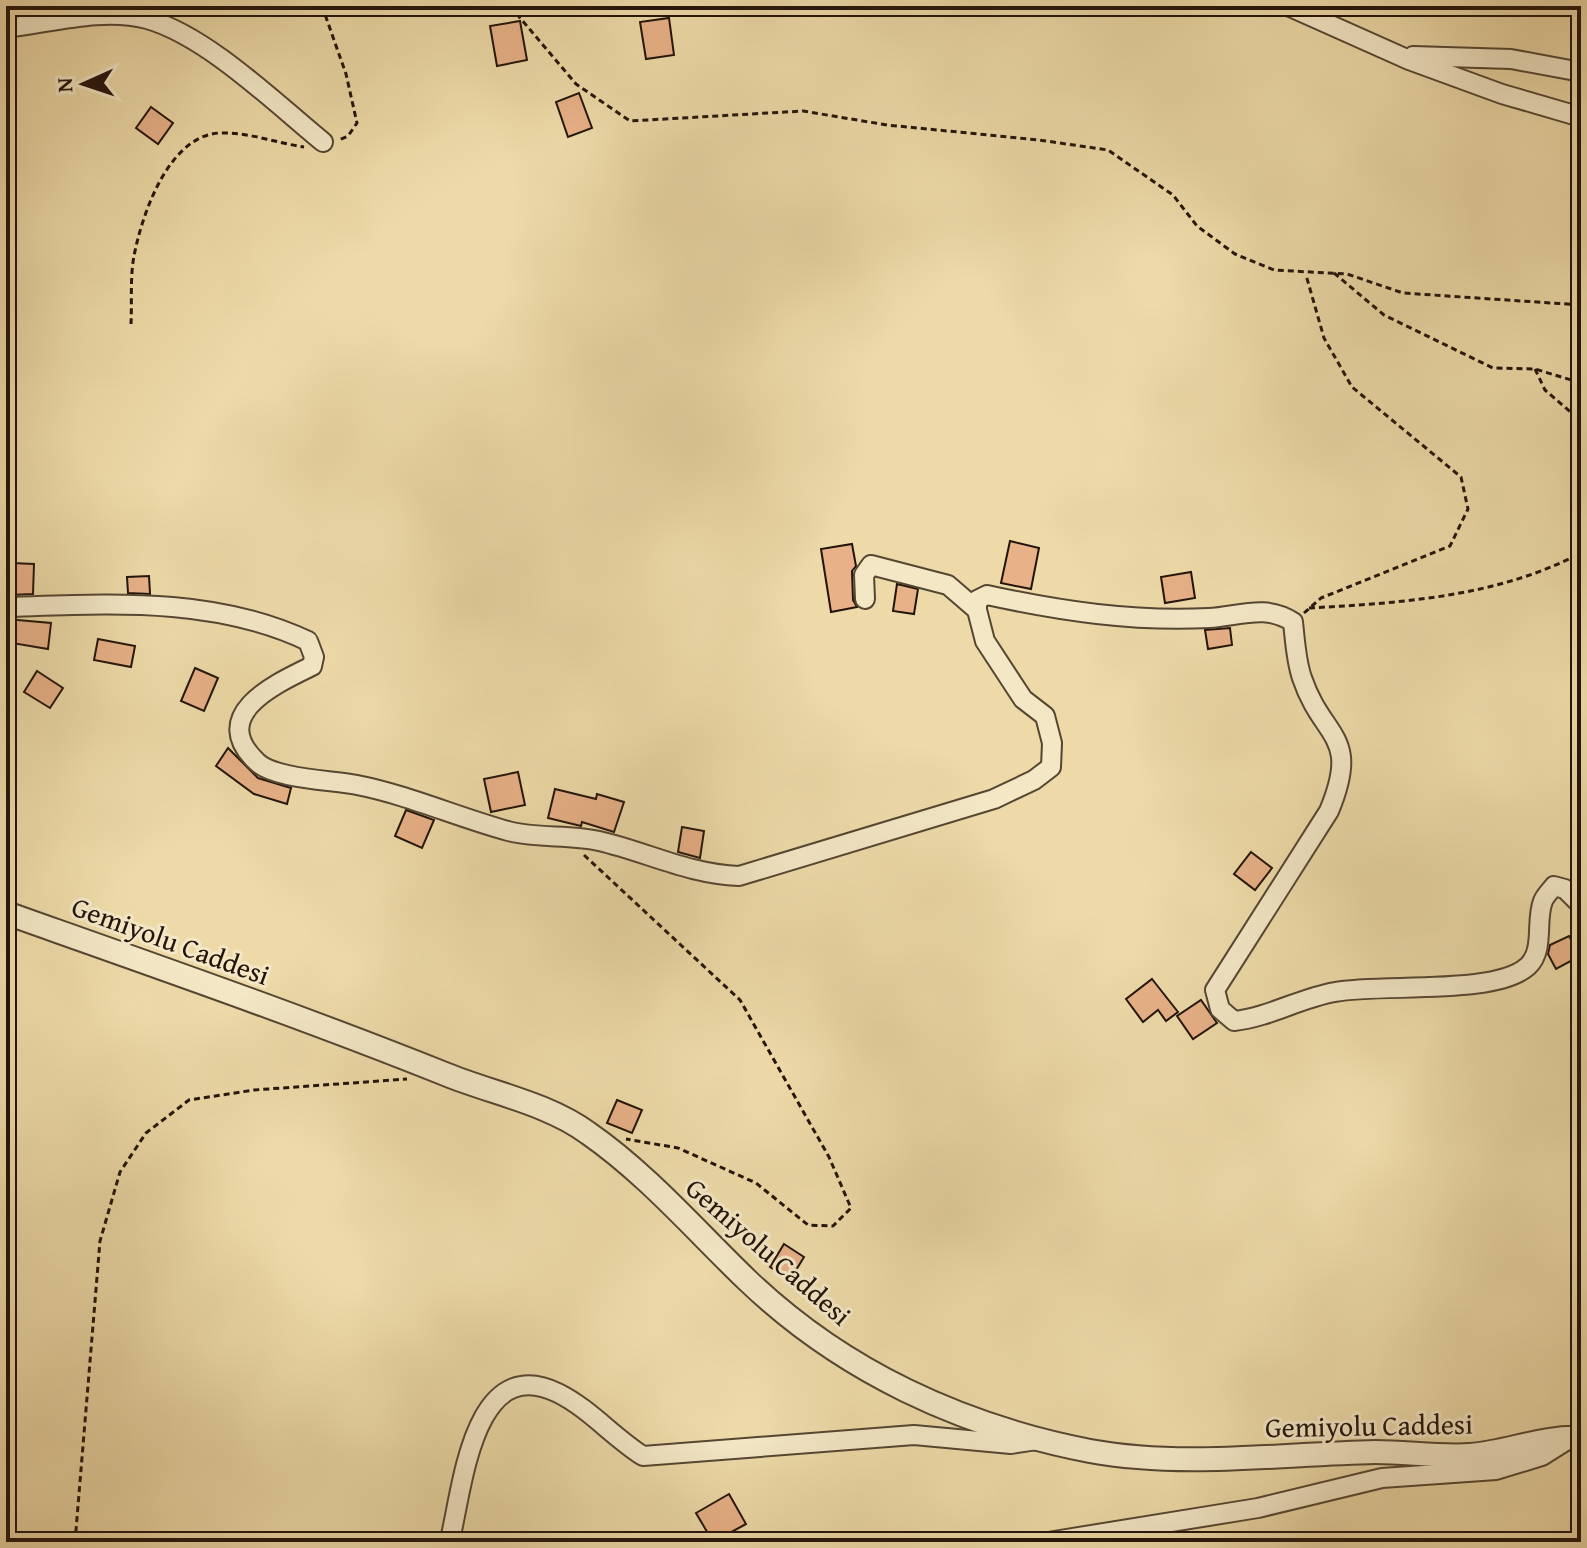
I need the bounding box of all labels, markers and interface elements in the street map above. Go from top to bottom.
north arrow [44,44,124,124]
text: N [48,77,80,93]
street label: Gemiyolu Caddesi [66,885,276,995]
street label: Gemiyolu Caddesi [677,1167,861,1335]
street label: Gemiyolu Caddesi [1265,1403,1473,1447]

